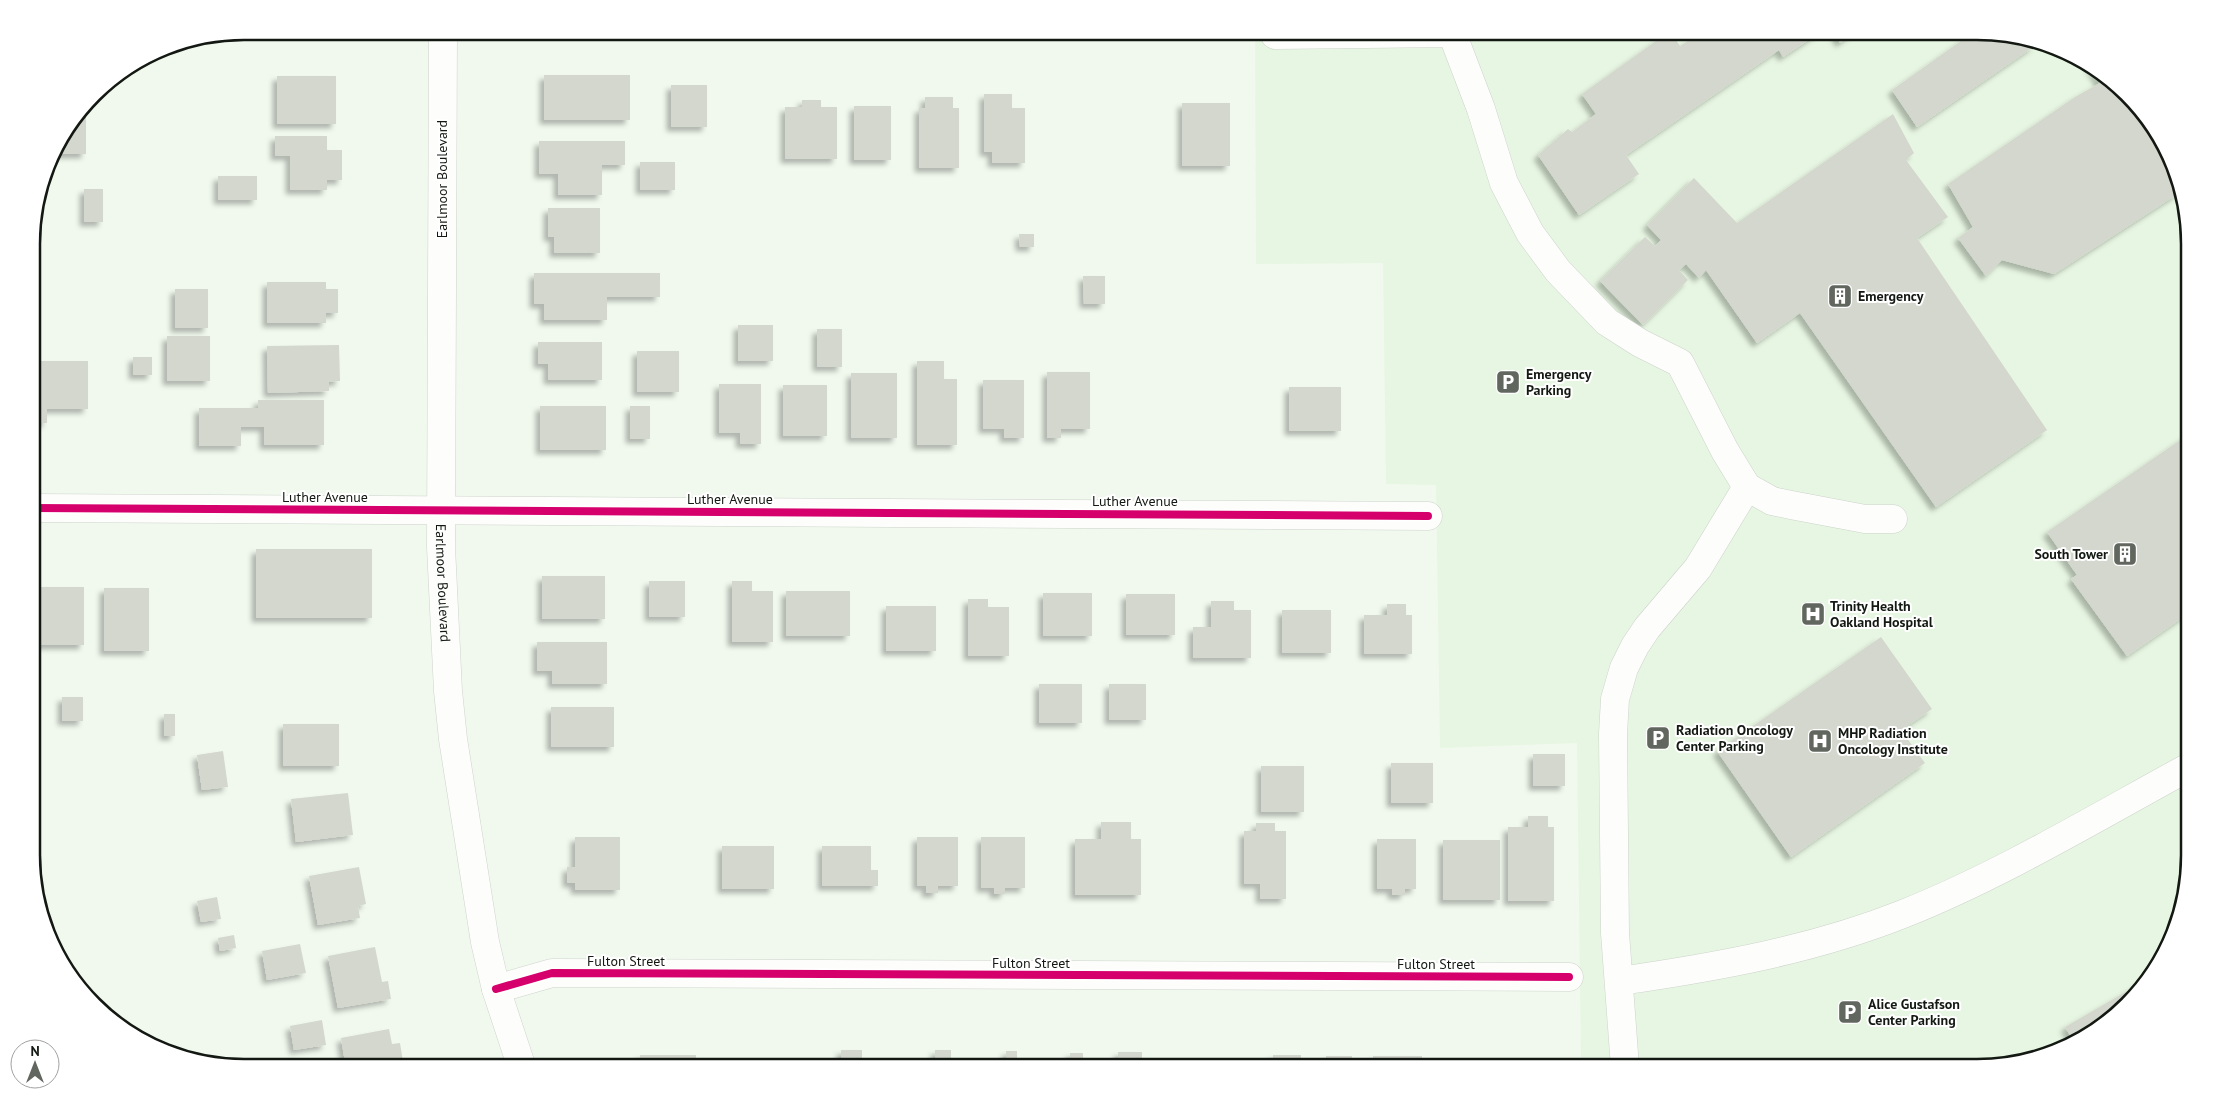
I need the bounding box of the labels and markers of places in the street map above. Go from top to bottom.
building icon: Emergency [1827,283,1853,309]
place label: Emergency [1858,287,1924,305]
place label: Emergency Parking [1526,365,1592,399]
parking icon: Emergency Parking [1495,369,1521,395]
building icon: South Tower [2112,541,2138,567]
place label: South Tower [2034,545,2108,563]
place label: Trinity Health Oakland Hospital [1830,597,1934,631]
hospital icon: Trinity Health Oakland Hospital [1800,601,1826,627]
place label: Radiation Oncology Center Parking [1676,721,1793,755]
place label: MHP Radiation Oncology Institute [1838,724,1948,758]
parking icon: Radiation Oncology Center Parking [1645,725,1671,751]
hospital icon: MHP Radiation Oncology Institute [1807,728,1833,754]
place label: Alice Gustafson Center Parking [1868,995,1960,1029]
parking icon: Alice Gustafson Center Parking [1837,999,1863,1025]

